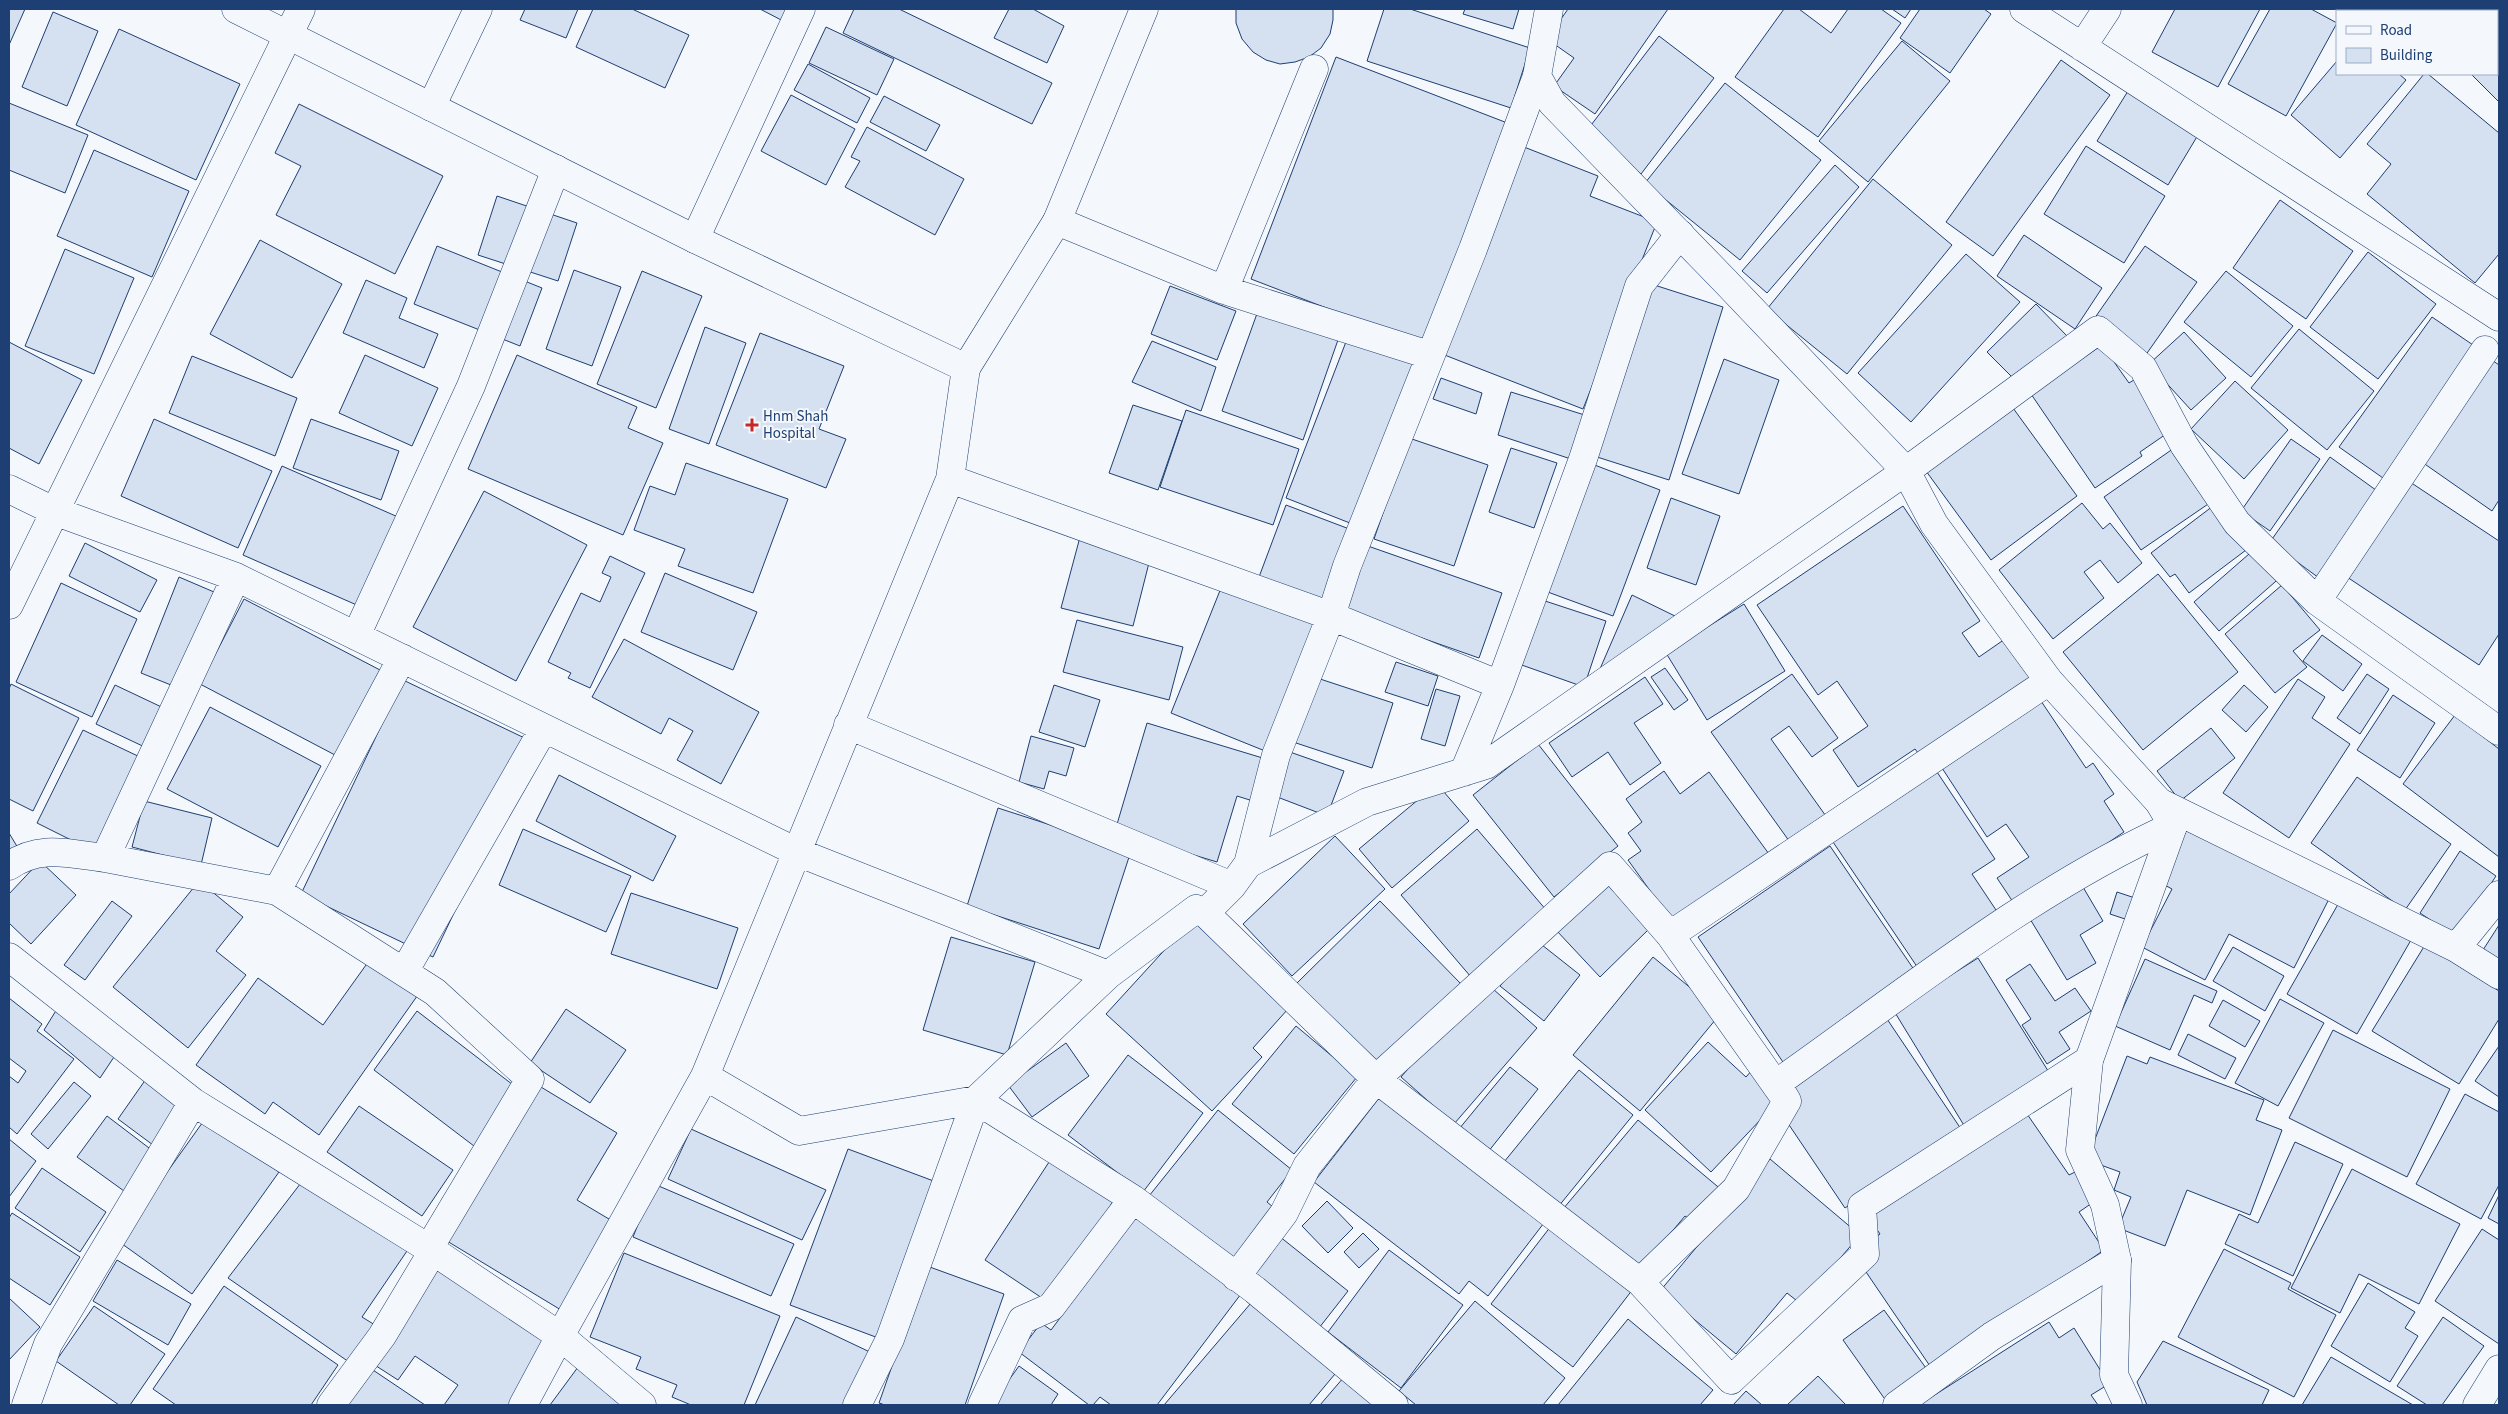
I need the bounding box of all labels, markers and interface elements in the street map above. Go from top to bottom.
legend [2336,10,2498,75]
text: Road [2380,20,2412,41]
text: Building [2380,45,2433,66]
place label: Hnm Shah Hospital [763,406,828,444]
marker: Hnm Shah Hospital [745,418,759,432]

